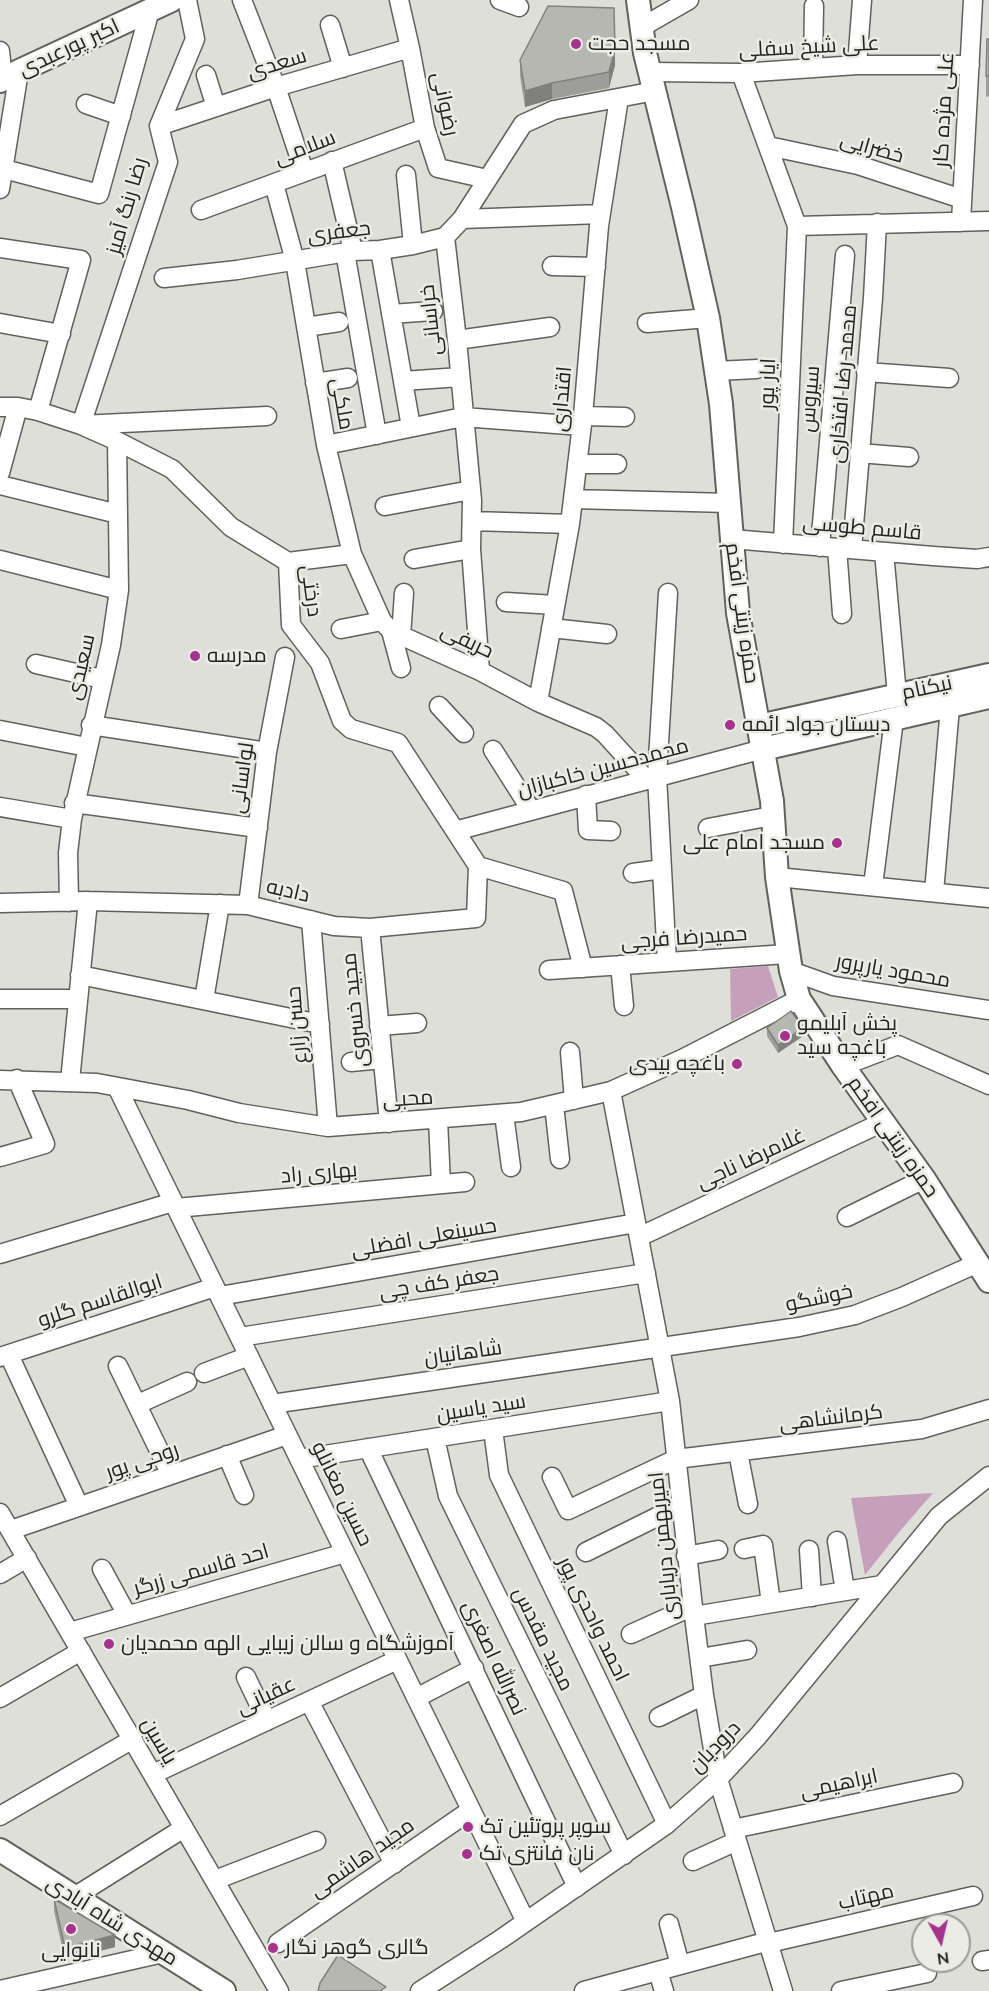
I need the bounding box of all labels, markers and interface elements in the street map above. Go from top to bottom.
street label: اکبر پورعبدی [14,14,124,82]
place label: مسجد حجت [588,31,690,57]
street label: علی شیخ سفلی [738,31,880,63]
marker: مسجد حجت [569,37,583,51]
street label: سعدی [244,43,310,85]
street label: علی مژده کار [928,52,960,168]
street label: رضوانی [426,70,464,138]
street label: سلامی [271,125,339,171]
street label: خضرایی [837,127,907,169]
street label: رضا رنگ آمیز [101,155,153,257]
street label: جعفری [306,216,372,248]
street label: خراسانی [415,283,447,357]
street label: محمد رضا افتخاری [824,304,862,464]
street label: ایار پور [755,358,781,410]
street label: اقتداری [547,365,577,433]
street label: سیروس [795,365,825,433]
street label: ملکی [325,376,359,432]
street label: قاسم طوسی [801,510,923,546]
street label: حمزه زینتی افخم [720,541,764,685]
street label: درختی [295,563,327,619]
street label: حریفی [437,618,497,664]
street label: سعیدی [61,632,101,702]
place label: مدرسه [207,643,267,669]
marker: مدرسه [188,649,202,663]
street label: نیکنام [899,670,955,706]
place label: دبستان جواد ائمه [742,712,890,738]
marker: دبستان جواد ائمه [723,718,737,732]
street label: محمدحسین خاکبازان [515,733,691,803]
street label: لواسانی [225,741,259,815]
place label: مسجد امام علی [683,830,825,856]
marker: مسجد امام علی [830,836,844,850]
street label: دادبه [264,874,312,908]
street label: حمیدرضا فرجی [620,921,748,955]
street label: محمود یارپرور [834,949,952,993]
street label: مجید خسروی [336,952,374,1068]
street label: حسن زارع [281,985,313,1065]
place label: پخش آبلیمو باغچه سید [797,1011,897,1061]
marker: پخش آبلیمو باغچه سید [778,1029,792,1043]
place label: باغچه بیدی [629,1051,725,1077]
marker: باغچه بیدی [730,1057,744,1071]
street label: حمزه زینتی افخم [842,1071,944,1203]
street label: محبی [382,1085,434,1113]
street label: غلامرضا ناجی [693,1123,809,1195]
street label: بهاری راد [280,1157,358,1189]
street label: حسینعلی افضلی [349,1213,499,1263]
street label: جعفر کف چی [377,1261,501,1305]
street label: ابوالقاسم گلرو [35,1269,165,1333]
street label: خوشگو [783,1279,855,1317]
street label: شاهانیان [422,1335,504,1371]
street label: سید یاسین [434,1388,528,1428]
street label: کرمانشاهی [778,1399,884,1437]
street label: روحی پور [102,1437,182,1485]
street label: حسین مغانلو [306,1438,378,1550]
street label: امیربهمن دریاباری [644,1471,684,1621]
street label: احد قاسمی زرگر [130,1539,272,1601]
street label: احمد واحدی پور [552,1552,634,1686]
street label: مجید مقدس [507,1583,579,1695]
street label: نصرالله اصغری [456,1597,532,1719]
place label: آموزشگاه و سالن زیبایی الهه محمدیان [121,1631,454,1657]
marker: آموزشگاه و سالن زیبایی الهه محمدیان [102,1637,116,1651]
street label: عقیانی [232,1671,300,1721]
street label: یاسین [136,1713,182,1769]
street label: درودیان [684,1716,746,1778]
street label: ابراهیمی [798,1763,880,1805]
street label: مجید هاشمی [305,1813,419,1903]
place label: سوپر پروتئین تک [480,1814,611,1840]
marker: سوپر پروتئین تک [461,1820,475,1834]
place label: نان فانتزی تک [479,1841,594,1867]
marker: نان فانتزی تک [460,1847,474,1861]
street label: مهدی شاه آبادی [41,1870,183,1972]
street label: مهتاب [836,1878,896,1916]
north arrow [911,1913,971,1973]
marker: نانوایی [64,1922,78,1936]
place label: گالری گوهر نگار [285,1935,429,1961]
place label: نانوایی [41,1938,101,1964]
marker: گالری گوهر نگار [266,1941,280,1955]
text: N [936,1948,951,1970]

